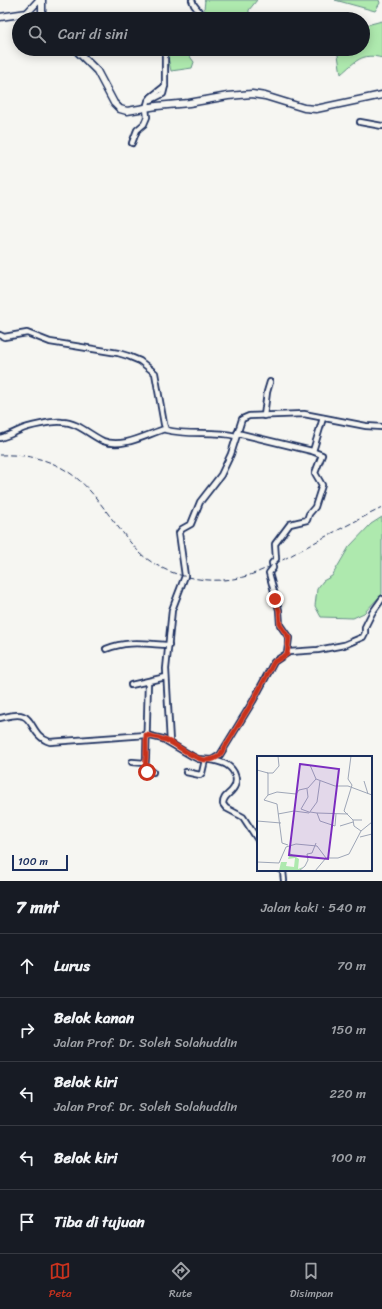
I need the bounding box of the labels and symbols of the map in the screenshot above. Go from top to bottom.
route end [266,590,284,608]
inset map [257,756,372,871]
route start [138,763,156,781]
scale bar [12,853,68,872]

